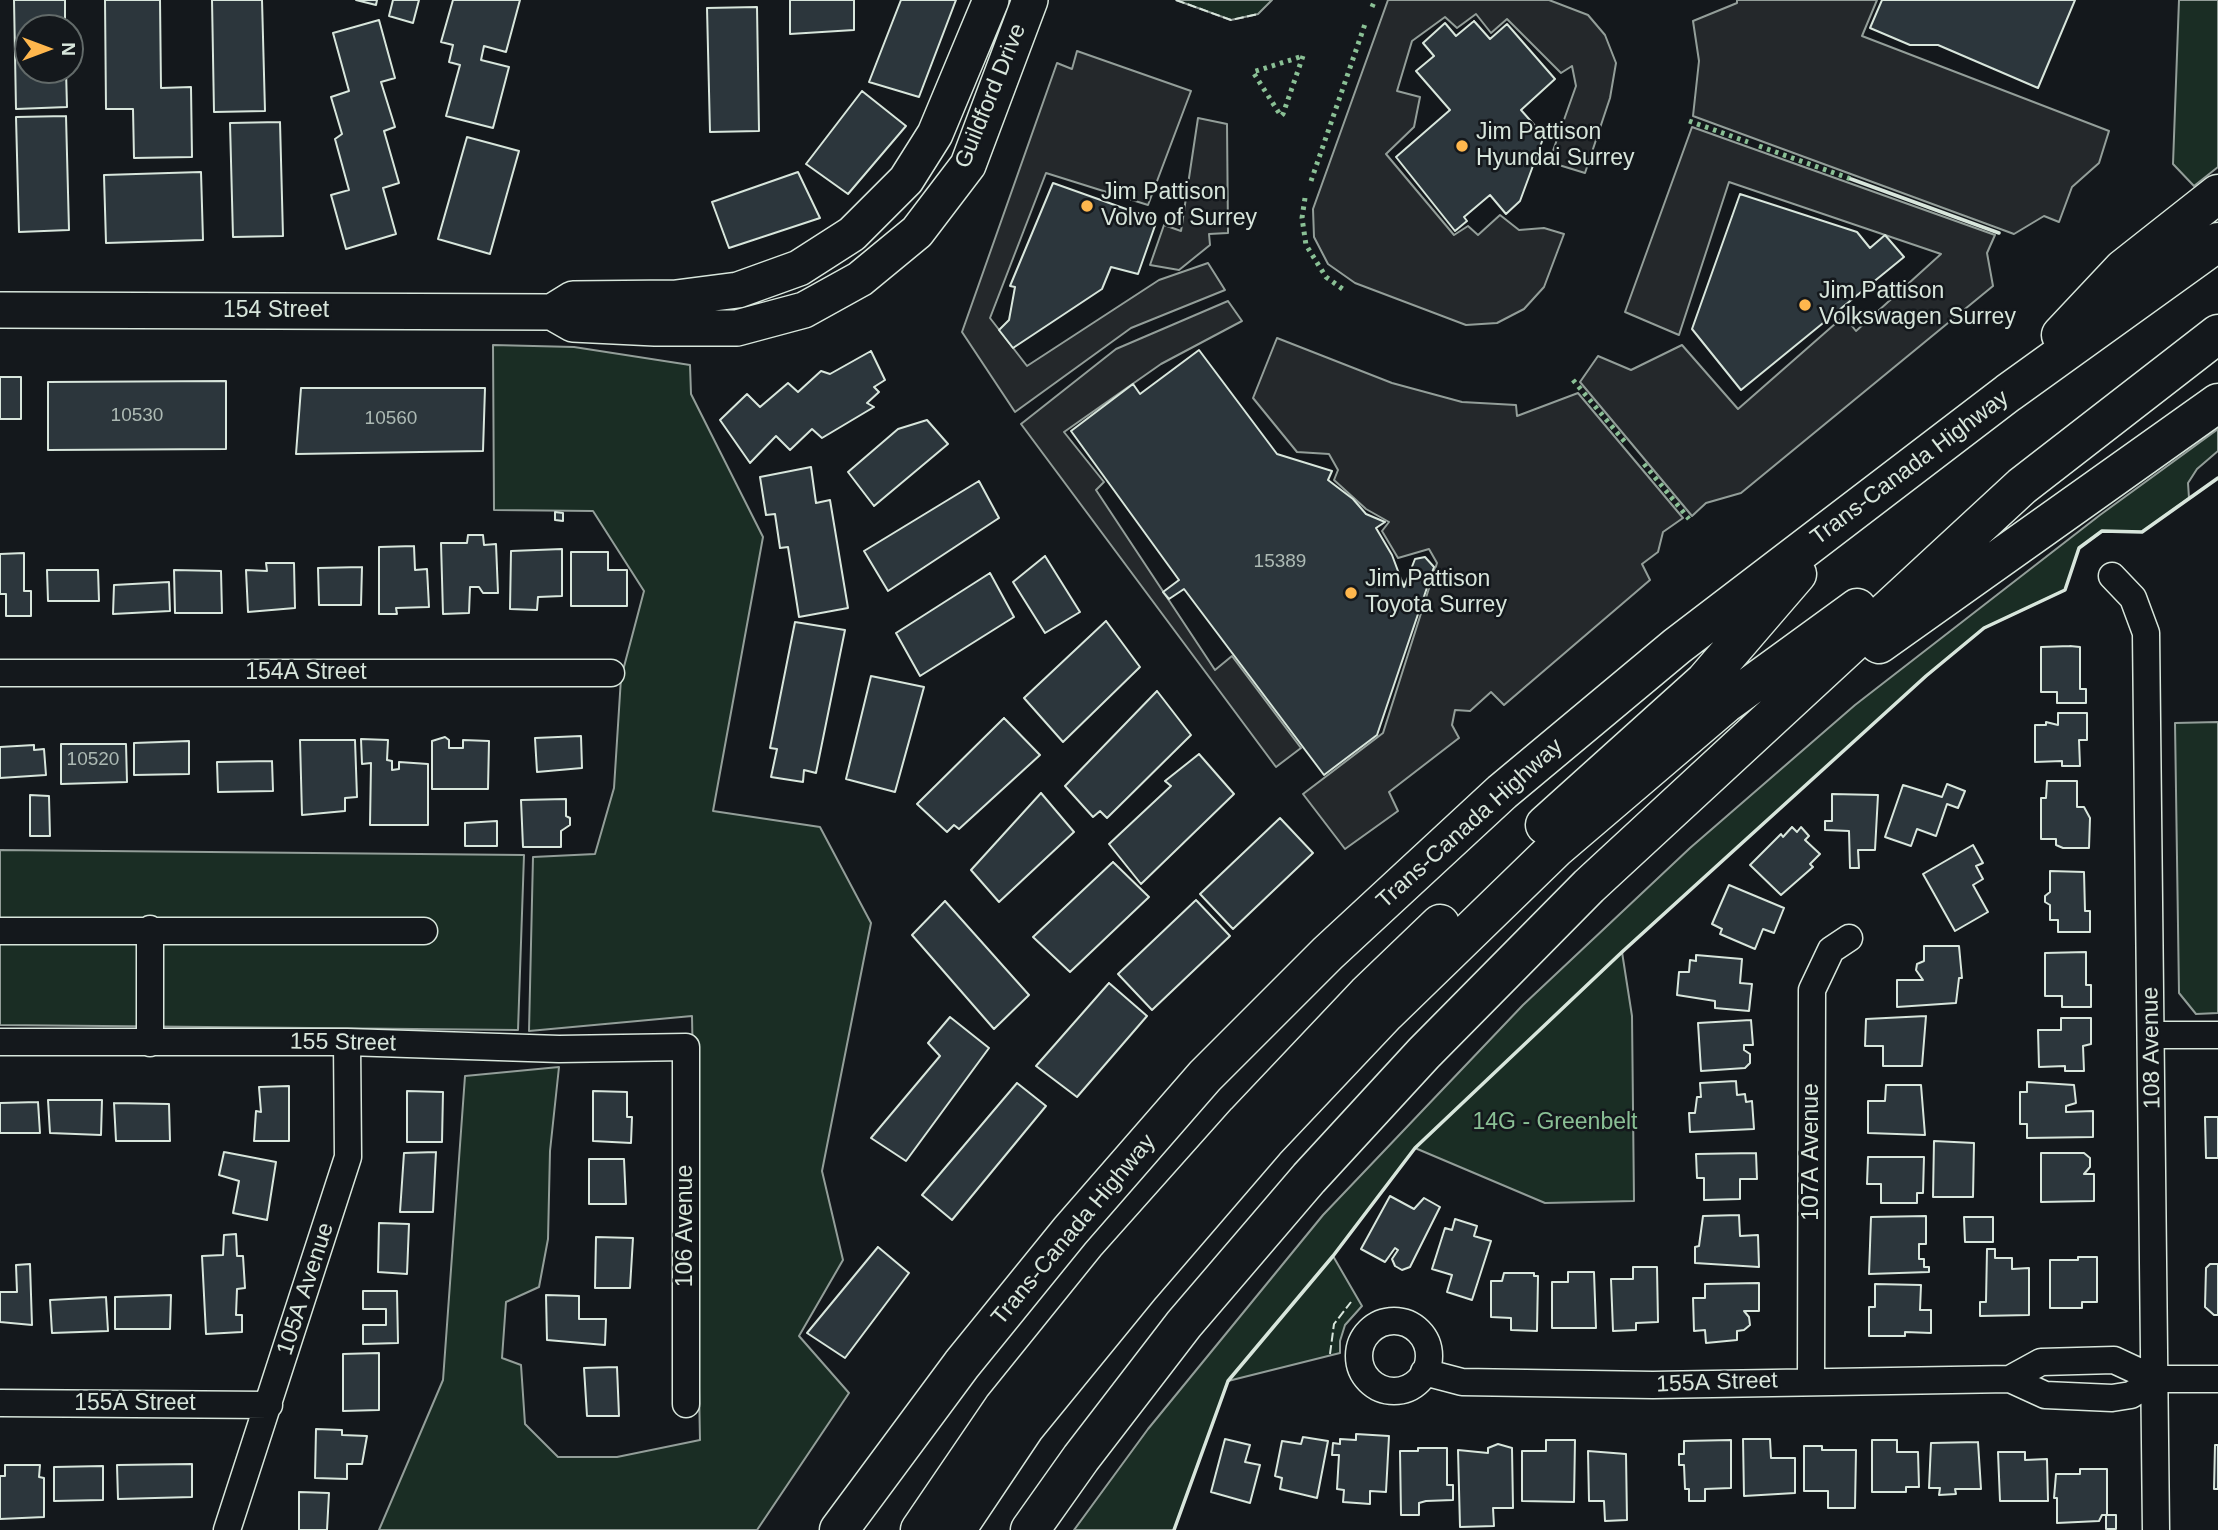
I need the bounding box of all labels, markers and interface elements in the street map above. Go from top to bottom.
north arrow [14,14,84,84]
street label: Guildford Drive [949,20,1033,172]
text: N [58,42,79,56]
place label: Jim Pattison Hyundai Surrey [1476,119,1635,173]
marker: Jim Pattison Hyundai Surrey [1454,138,1470,154]
place label: Jim Pattison Volvo of Surrey [1101,179,1257,233]
marker: Jim Pattison Volvo of Surrey [1079,198,1095,214]
place label: Jim Pattison Volkswagen Surrey [1819,278,2016,332]
street label: 154 Street [223,297,329,325]
marker: Jim Pattison Volkswagen Surrey [1797,297,1813,313]
street label: Trans-Canada Highway [1806,385,2014,551]
house number: 10530 [111,405,163,427]
house number: 10560 [365,408,417,430]
house number: 15389 [1254,551,1306,573]
place label: Jim Pattison Toyota Surrey [1365,566,1507,620]
marker: Jim Pattison Toyota Surrey [1343,585,1359,601]
street label: 154A Street [245,659,367,687]
street label: Trans-Canada Highway [1371,733,1569,915]
house number: 10520 [67,749,119,771]
street label: 108 Avenue [2137,987,2167,1109]
street label: 155 Street [290,1028,396,1058]
street label: 107A Avenue [1798,1083,1826,1221]
park label: 14G - Greenbelt [1473,1109,1637,1137]
street label: Trans-Canada Highway [986,1129,1162,1331]
street label: 106 Avenue [672,1165,700,1287]
street label: 105A Avenue [272,1219,340,1359]
street label: 155A Street [1656,1367,1778,1399]
street label: 155A Street [74,1390,196,1418]

